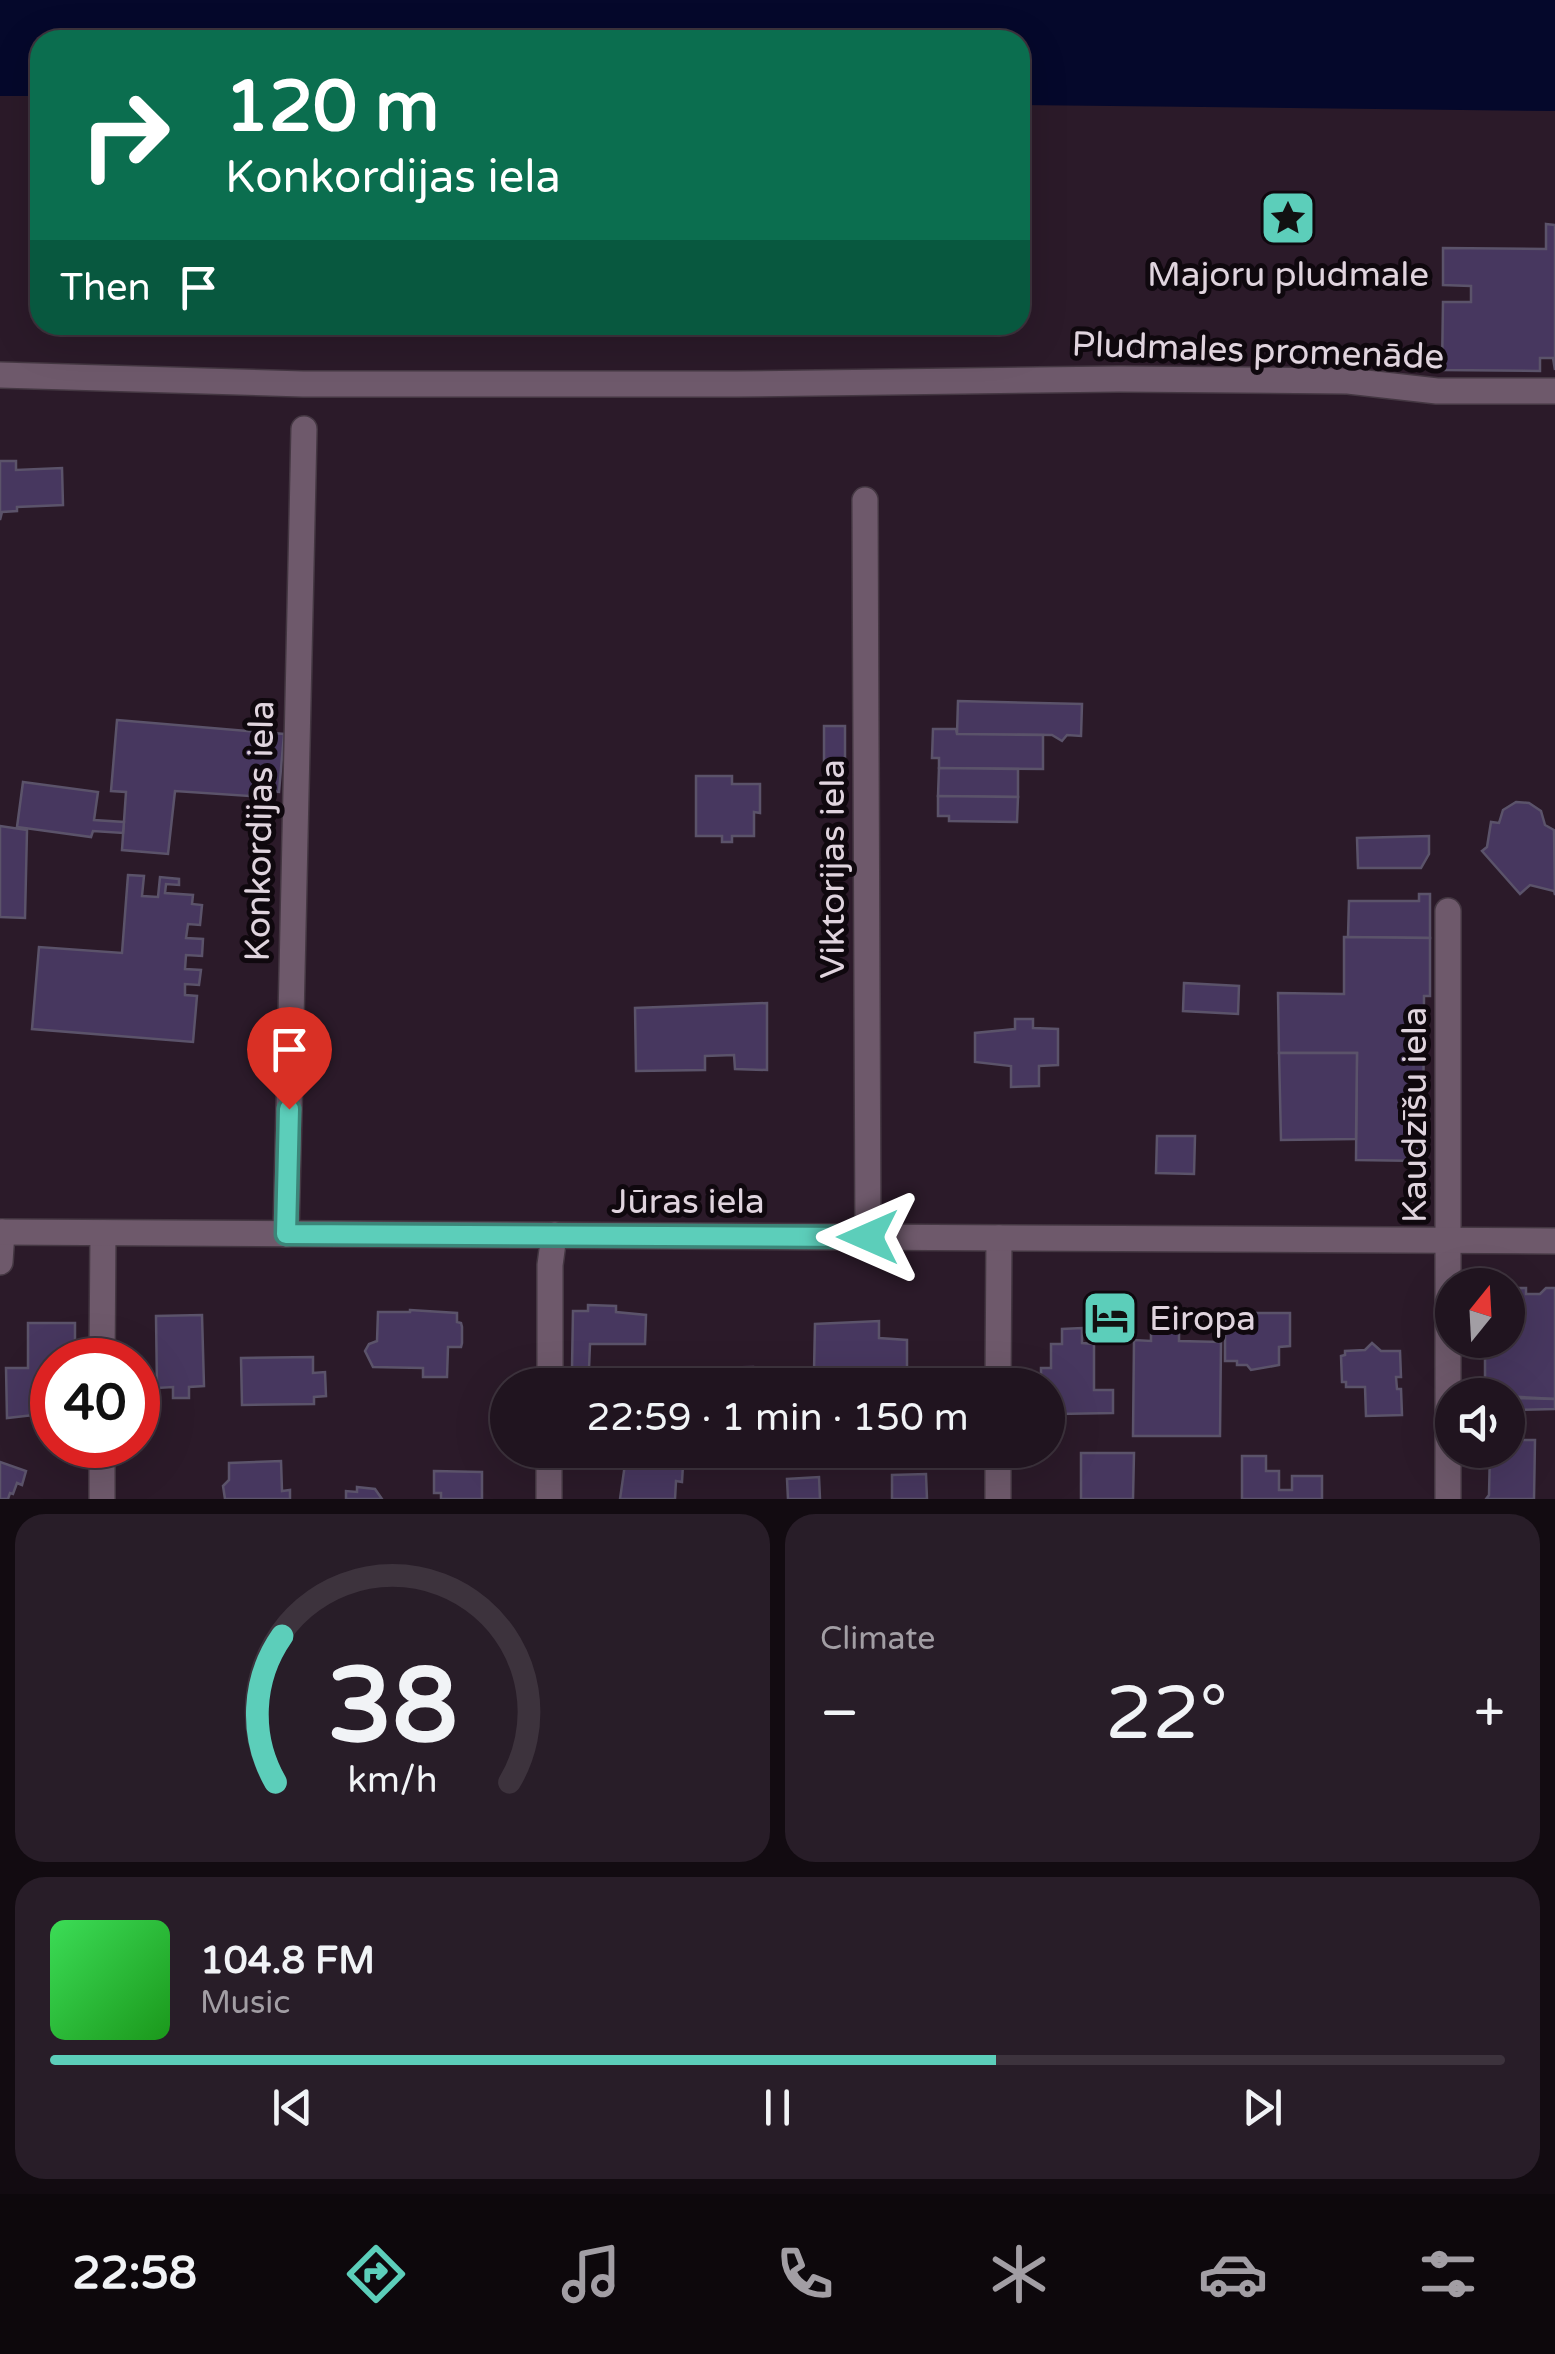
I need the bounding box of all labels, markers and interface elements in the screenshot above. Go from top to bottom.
text: 120 m [225,66,439,150]
icon: right [60,70,190,200]
text: Konkordijas iela [225,151,561,205]
place icon: Majoru pludmale [1258,188,1318,248]
place label: Majoru pludmale [1147,254,1429,296]
icon: arrive [171,260,226,315]
text: Then [60,265,151,311]
street label: Pludmales promenāde [1071,324,1445,378]
street label: Konkordijas iela [237,700,283,962]
street label: Viktorijas iela [812,759,854,979]
pin [247,1007,332,1110]
street label: Kaudzīšu iela [1394,1007,1436,1223]
icon: arrive [262,1022,317,1077]
street label: Jūras iela [611,1181,765,1223]
position arrow [816,1185,920,1289]
north arrow [1435,1268,1525,1358]
map controls [1435,1268,1525,1468]
hotel icon: Eiropa [1080,1288,1140,1348]
place label: Eiropa [1149,1298,1256,1340]
speed limit sign: 40 [30,1338,160,1468]
button: sound [1435,1378,1525,1468]
text: 22:59 · 1 min · 150 m [586,1395,969,1441]
text: Climate [820,1620,935,1658]
text: 38 [327,1645,458,1770]
text: 22° [1105,1669,1228,1759]
text: − [820,1681,859,1747]
text: + [1474,1681,1505,1747]
text: km/h [348,1759,437,1802]
text: 104.8 FM [200,1938,375,1984]
text: Music [200,1984,290,2022]
icon: previous [265,2080,320,2135]
icon: pause [750,2080,805,2135]
icon: next [1235,2080,1290,2135]
icon: directions [341,2239,411,2309]
icon: music [556,2239,626,2309]
icon: phone [770,2239,840,2309]
icon: climate [984,2239,1054,2309]
icon: car [1198,2239,1268,2309]
icon: filters [1413,2239,1483,2309]
text: 22:58 [72,2247,197,2301]

